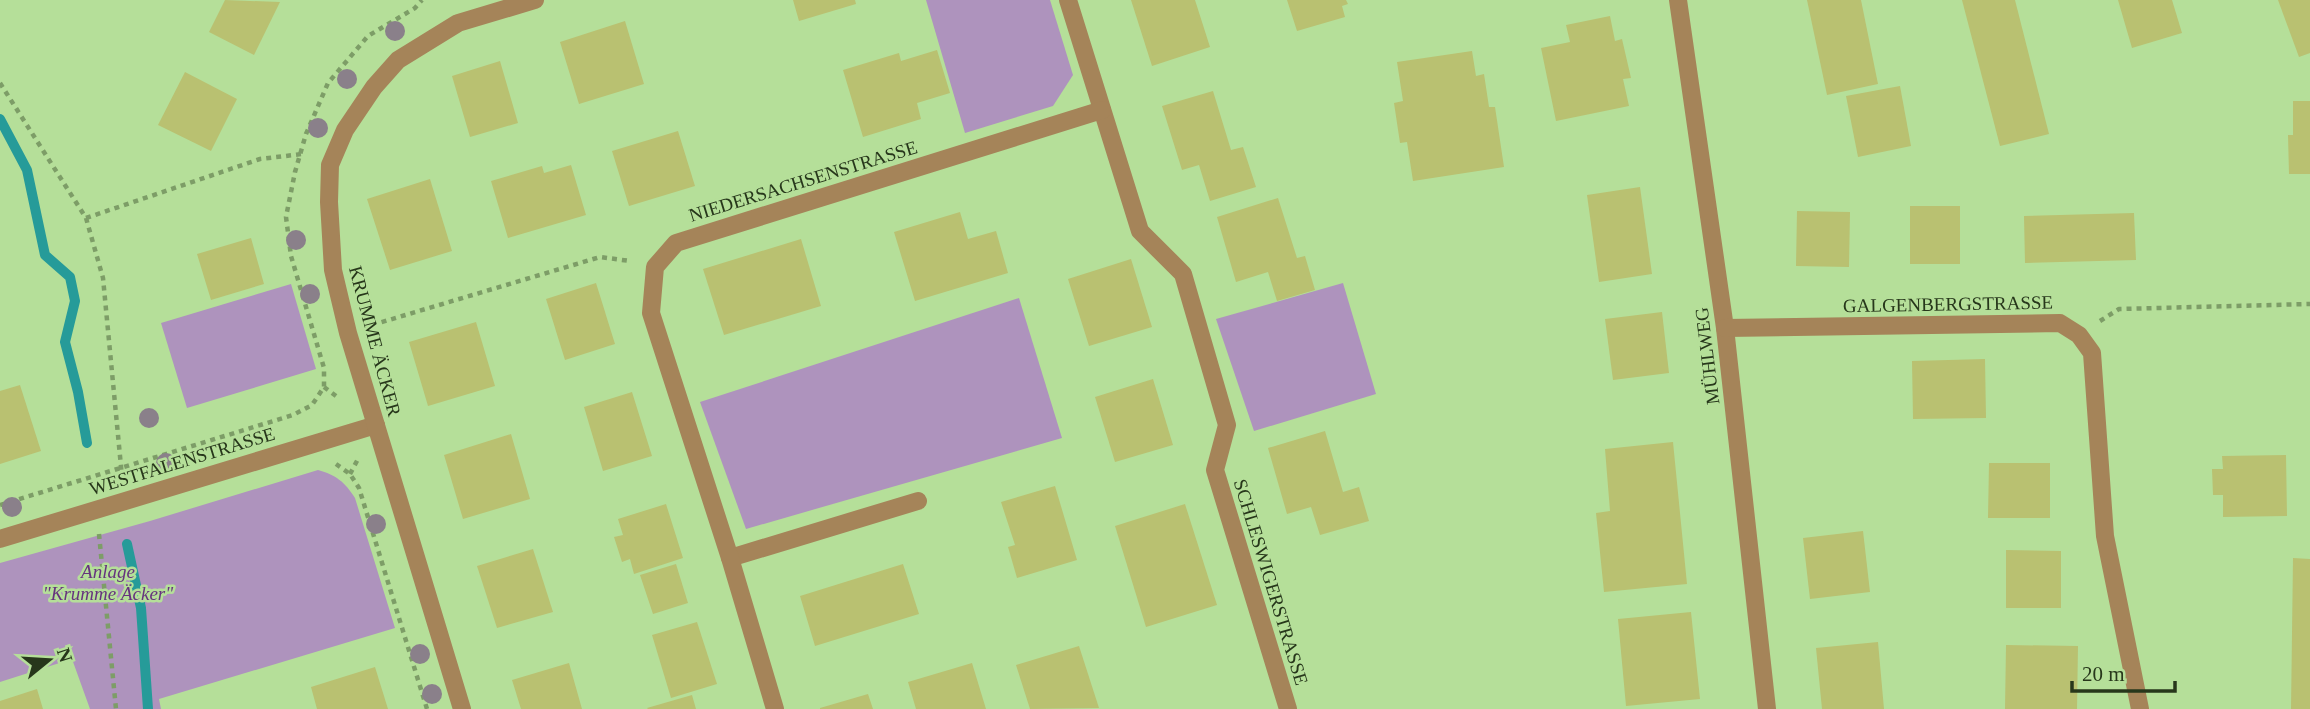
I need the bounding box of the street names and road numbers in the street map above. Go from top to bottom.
street label: NIEDERSACHSENSTRASSE [686,136,920,226]
street label: KRUMME ÄCKER [345,264,405,419]
street label: GALGENBERGSTRASSE [1843,292,2053,316]
street label: MÜHLWEG [1691,306,1723,406]
street label: WESTFALENSTRASSE [87,423,277,499]
street label: SCHLESWIGERSTRASSE [1230,476,1312,688]

